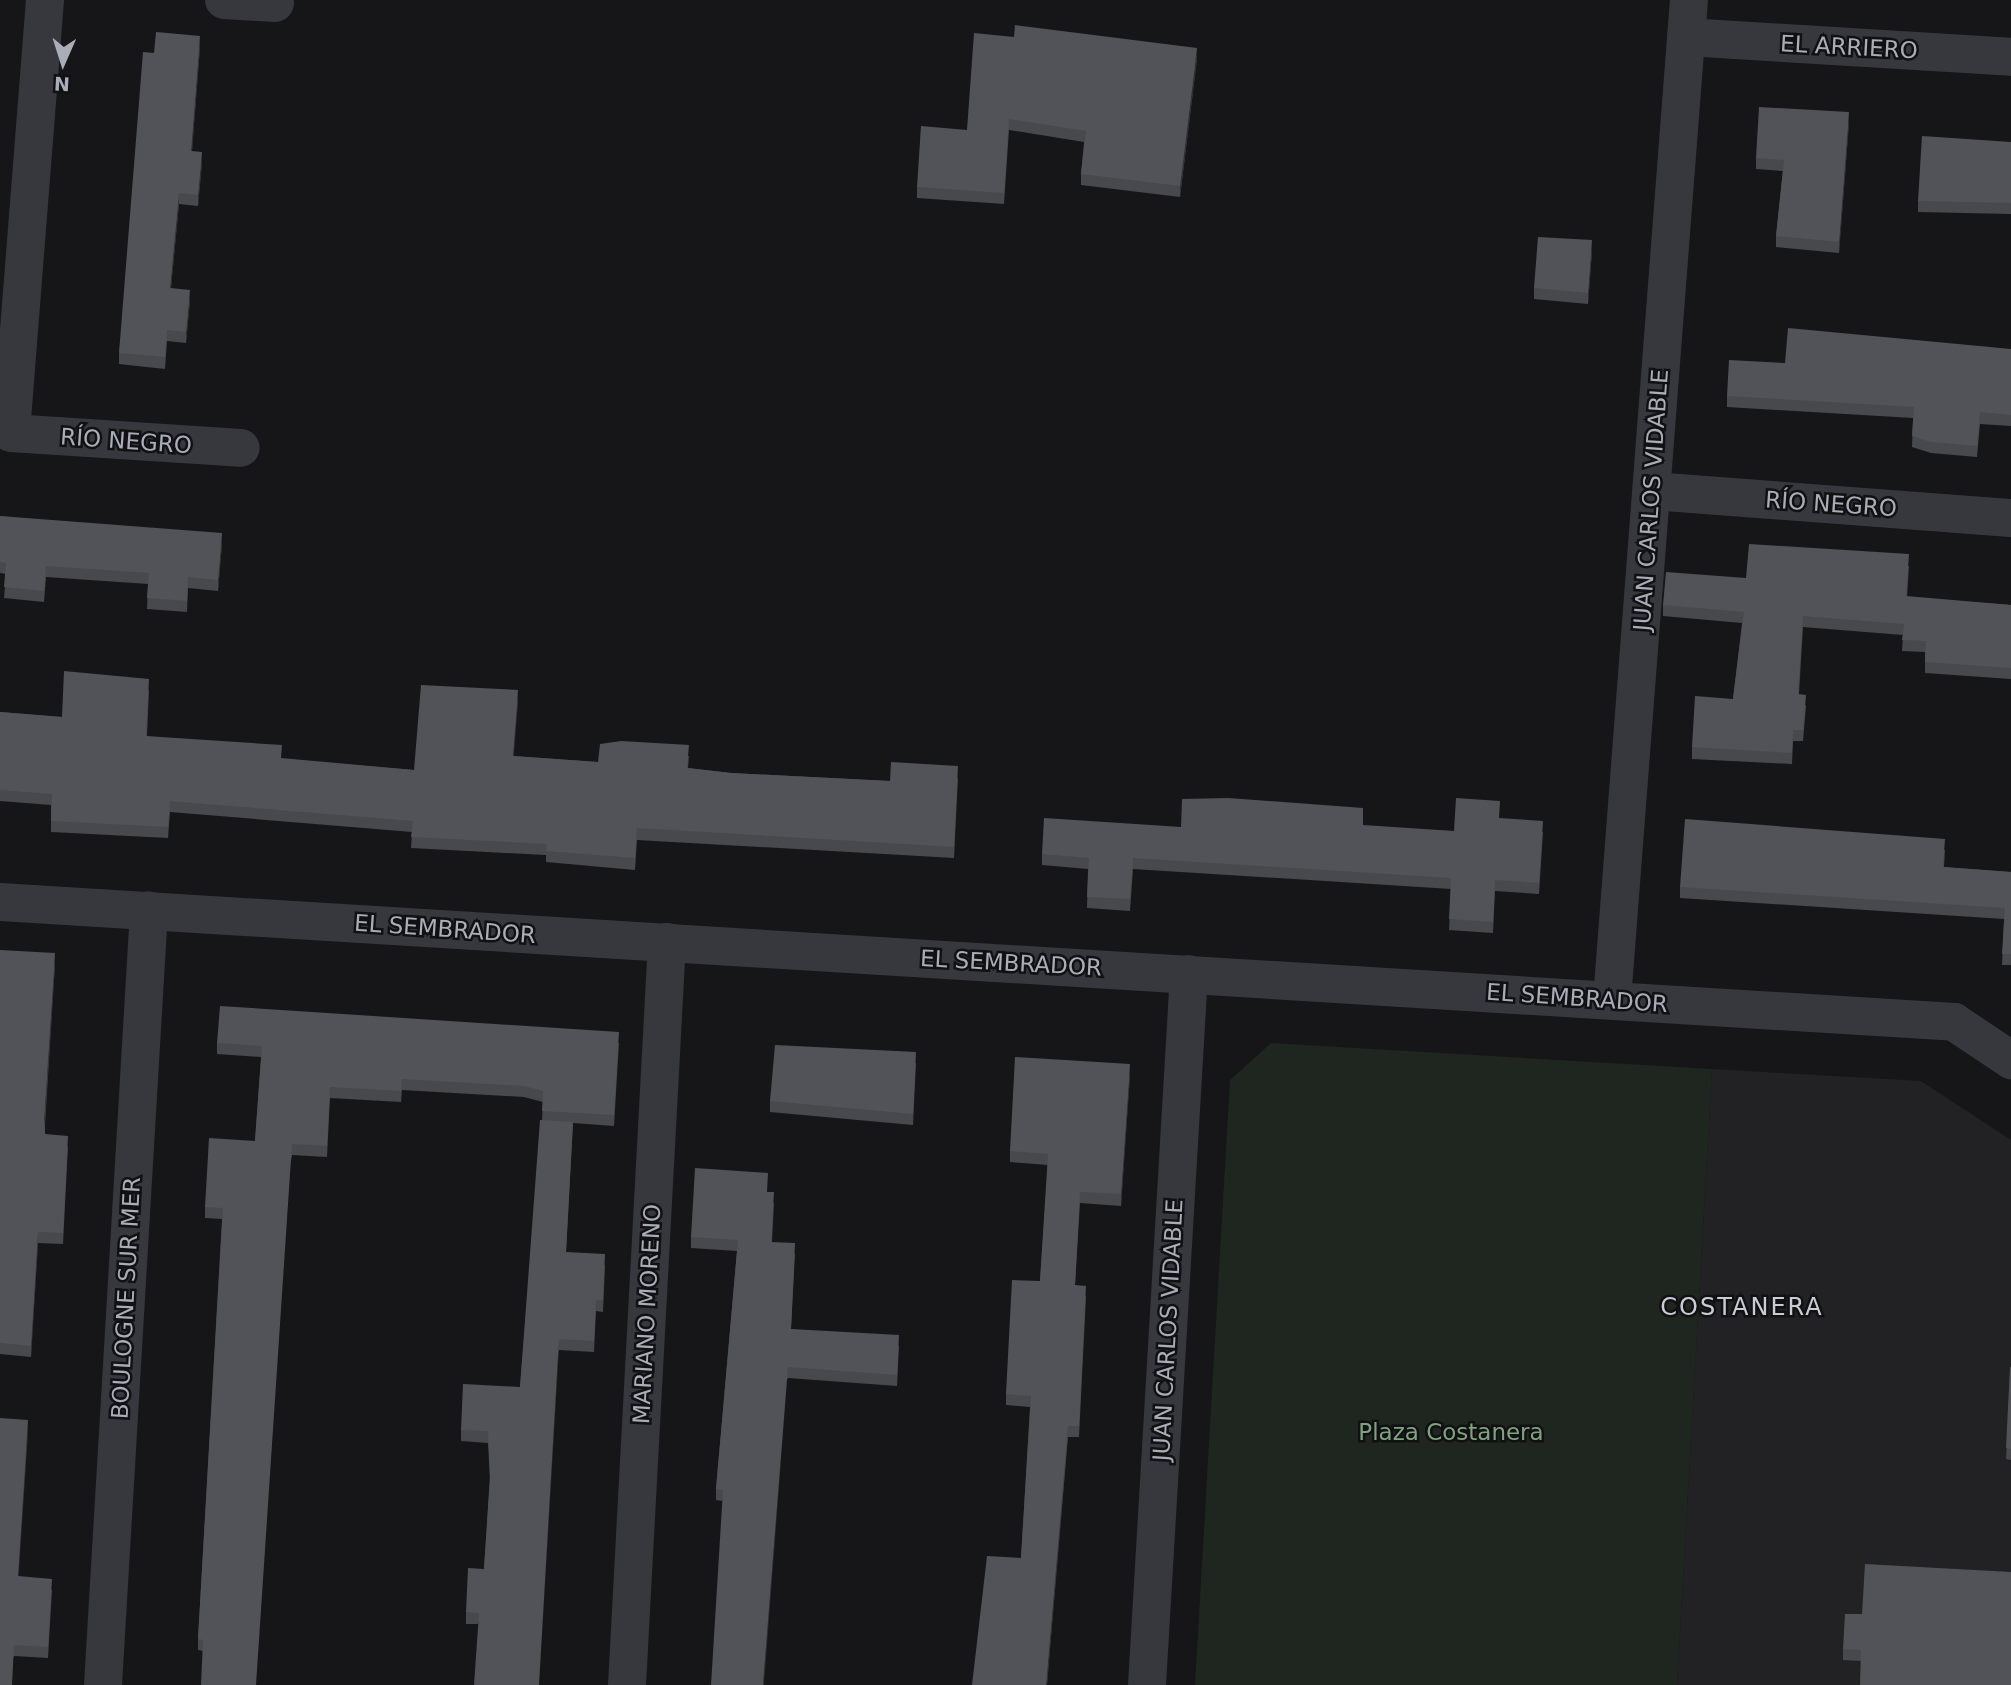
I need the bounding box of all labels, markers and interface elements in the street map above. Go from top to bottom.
north arrow [28,28,98,98]
street label: EL ARRIERO [1779,30,1919,64]
text: N [53,73,70,95]
street label: JUAN CARLOS VIDABLE [1628,368,1674,632]
street label: RÍO NEGRO [59,423,193,459]
street label: RÍO NEGRO [1764,486,1898,522]
street label: EL SEMBRADOR [353,909,537,949]
street label: EL SEMBRADOR [919,944,1103,982]
street label: EL SEMBRADOR [1485,978,1669,1018]
street label: BOULOGNE SUR MER [106,1176,146,1420]
street label: JUAN CARLOS VIDABLE [1147,1198,1189,1462]
street label: MARIANO MORENO [627,1203,667,1425]
district label: COSTANERA [1661,1294,1823,1322]
park label: Plaza Costanera [1358,1418,1544,1446]

